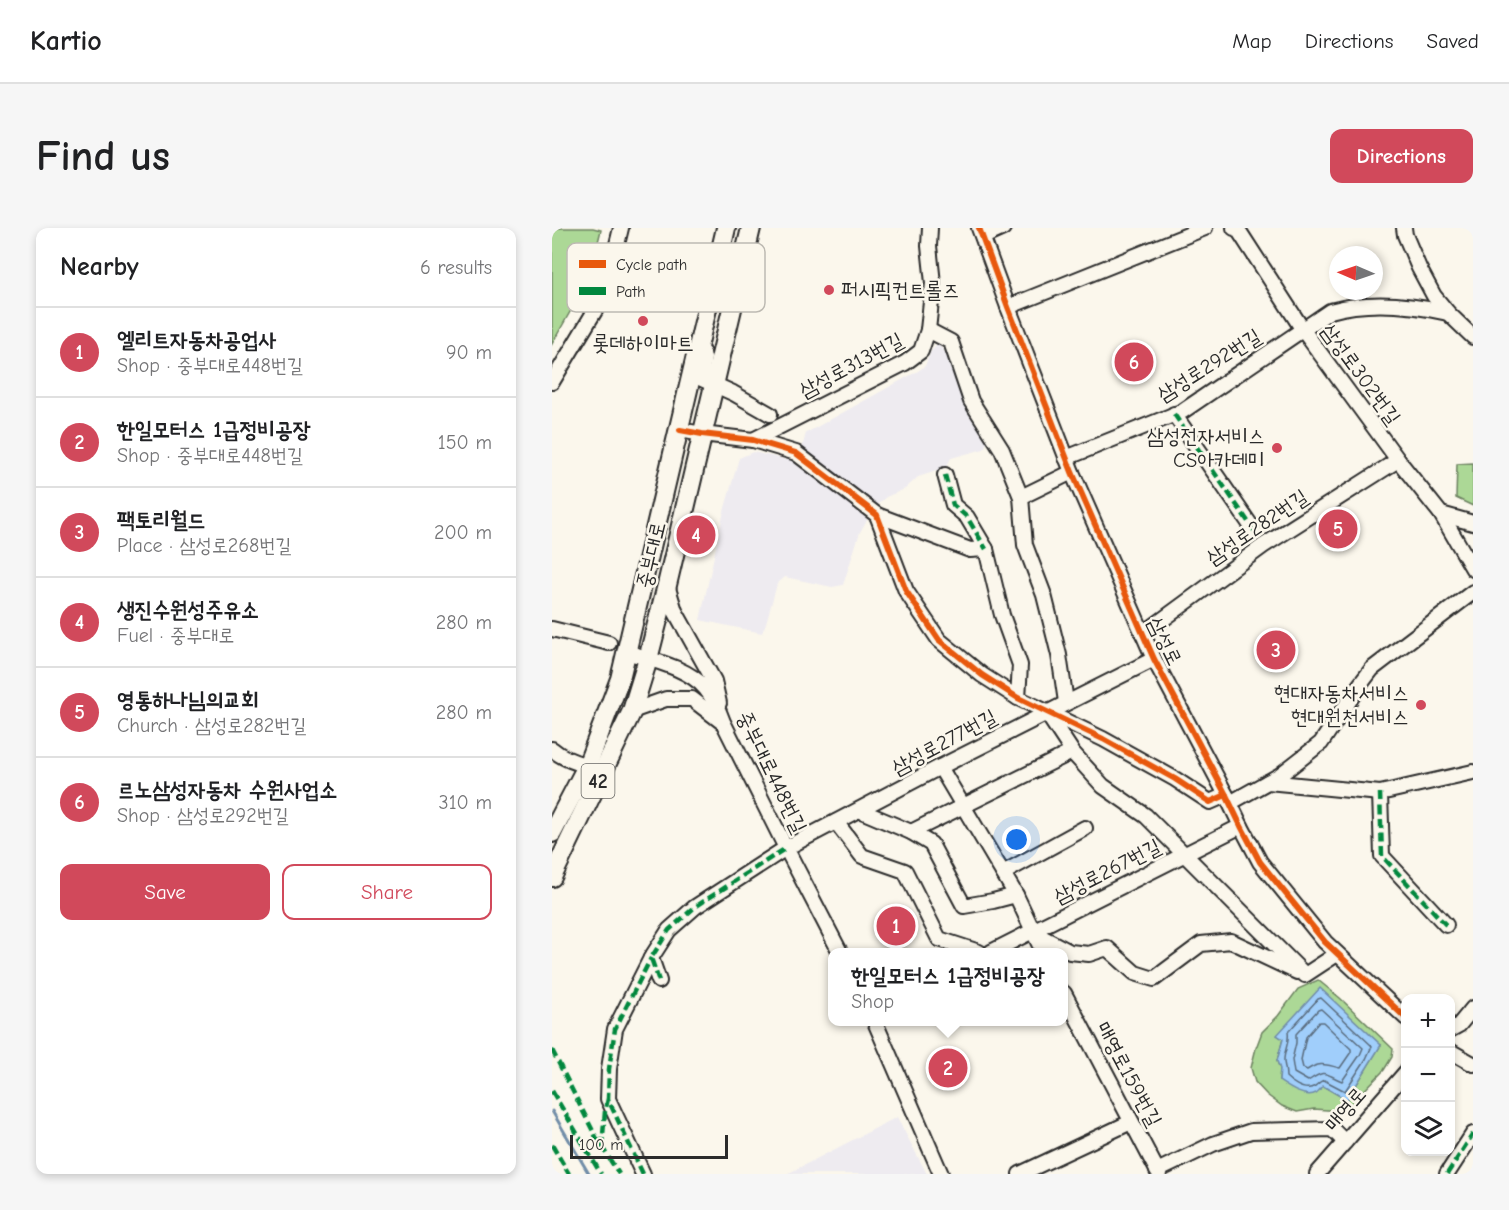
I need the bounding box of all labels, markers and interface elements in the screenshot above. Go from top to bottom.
text: Kartio [30,25,102,57]
text: Map [1232,29,1272,53]
text: Directions [1305,29,1394,53]
text: Saved [1427,29,1479,53]
button: Directions [1330,129,1473,183]
text: Find us [36,132,170,181]
legend [567,243,765,312]
north arrow [1329,246,1383,300]
text: Nearby [60,252,139,282]
text: 6 results [420,256,492,279]
text: Cycle path [616,256,687,274]
place label: 퍼시픽컨트롤즈 [841,278,959,302]
text: Path [616,283,646,301]
marker: 퍼시픽컨트롤즈 [822,283,836,297]
marker: 롯데하이마트 [636,314,650,328]
street label: 삼성로302번길 [1316,319,1406,429]
street label: 삼성로292번길 [1153,324,1265,406]
text: 엘리트자동차공업사 [117,327,276,353]
street label: 삼성로313번길 [795,328,907,402]
place label: 롯데하이마트 [592,331,694,355]
pin: 6 [1114,340,1154,384]
text: 1 [76,341,83,364]
text: 90 m [446,341,492,364]
text: Shop · 중부대로448번길 [117,354,303,377]
text: 한일모터스 1급정비공장 [117,417,311,443]
place label: 삼성전자서비스 CS아카데미 [1147,424,1265,472]
text: 2 [75,431,84,454]
text: 150 m [438,431,492,454]
marker: 삼성전자서비스 CS아카데미 [1270,441,1284,455]
text: Shop · 중부대로448번길 [117,444,303,467]
street label: 삼성로282번길 [1202,484,1312,570]
pin: 5 [1318,506,1358,552]
text: 팩토리월드 [117,507,206,533]
pin: 4 [676,512,716,558]
street label: 중부대로 [632,519,670,591]
text: 3 [75,521,84,544]
text: 200 m [434,521,492,544]
text: Place · 삼성로268번길 [117,534,292,557]
text: 생진수원성주유소 [117,597,259,623]
text: 4 [75,611,84,634]
text: 280 m [436,611,492,634]
street label: 삼성로 [1143,613,1187,669]
text: Fuel · 중부대로 [117,624,234,647]
pin: 3 [1256,628,1296,672]
place label: 현대자동차서비스 현대원천서비스 [1274,681,1409,729]
text: 영통하나님의교회 [117,687,259,713]
marker: 현대자동차서비스 현대원천서비스 [1414,698,1428,712]
text: 5 [74,701,85,724]
text: 280 m [436,701,492,724]
street label: 삼성로277번길 [887,704,1001,780]
street label: 중부대로448번길 [732,707,812,837]
text: Church · 삼성로282번길 [117,714,307,737]
road number: 42 [582,764,615,798]
text: 르노삼성자동차 수원사업소 [117,777,337,803]
text: 6 [74,791,85,814]
text: 310 m [439,791,492,814]
text: Shop · 삼성로292번길 [117,804,289,827]
your location [1002,825,1031,854]
street label: 삼성로267번길 [1050,834,1165,908]
button: Save [60,864,270,920]
button: Share [282,864,492,920]
pin: 1 [876,904,916,948]
popup [828,948,1068,1026]
text: 한일모터스 1급정비공장 [851,963,1045,989]
text: Shop [851,990,894,1013]
map controls [1401,994,1455,1156]
button: + [1401,994,1455,1048]
street label: 매영로159번길 [1091,1017,1167,1131]
pin: 2 [928,1046,968,1090]
button: − [1401,1048,1455,1102]
street label: 매영로 [1319,1082,1371,1136]
button: layers [1401,1102,1455,1156]
scale bar [570,1132,728,1160]
text: 100 m [579,1136,623,1154]

